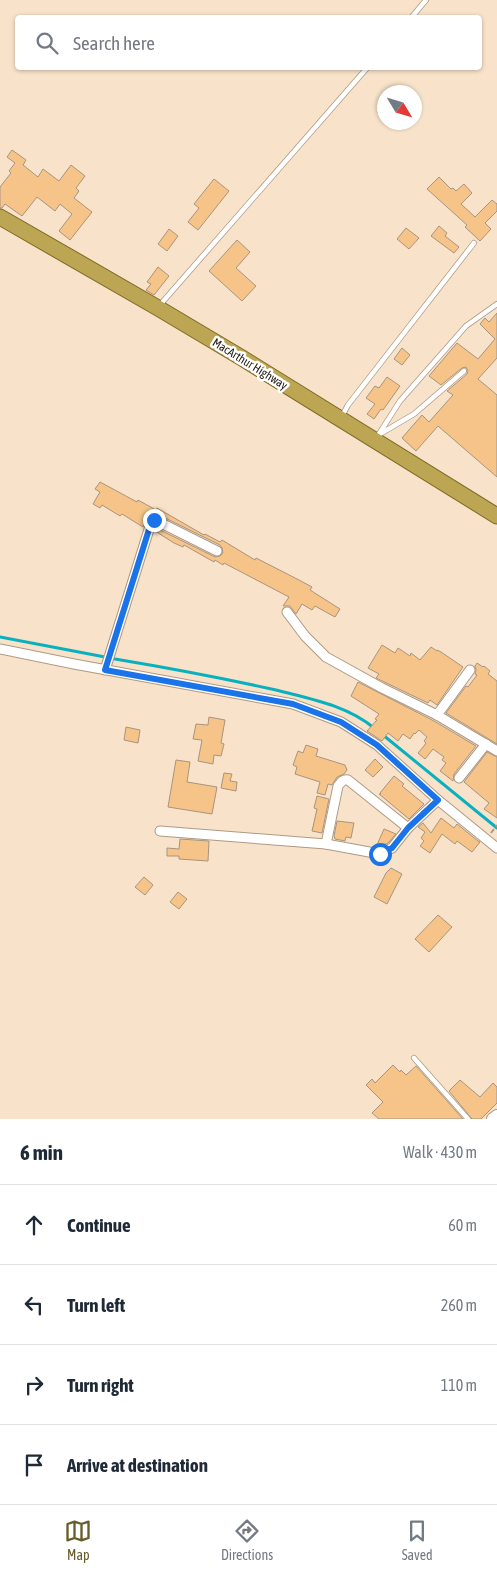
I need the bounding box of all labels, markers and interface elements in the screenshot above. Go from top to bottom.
search box [15,15,482,70]
icon: search [33,29,61,57]
text: Search here [73,32,155,54]
north arrow [377,85,422,130]
street label: MacArthur Highway [210,335,290,393]
route end [143,509,166,532]
route start [369,843,392,866]
text: 6 min [20,1140,63,1164]
text: Walk · 430 m [403,1143,477,1161]
icon: ahead [20,1211,48,1239]
text: Continue [67,1214,131,1236]
text: 60 m [448,1216,477,1234]
icon: left [20,1291,48,1319]
text: Turn left [67,1294,125,1316]
text: 260 m [441,1296,477,1314]
icon: right [20,1371,48,1399]
text: Turn right [67,1374,134,1396]
text: 110 m [441,1376,477,1394]
icon: arrive [20,1451,48,1479]
text: Arrive at destination [67,1454,208,1476]
tab: Map [64,1517,92,1563]
tab: Directions [221,1517,273,1563]
tab: Saved [402,1517,433,1563]

